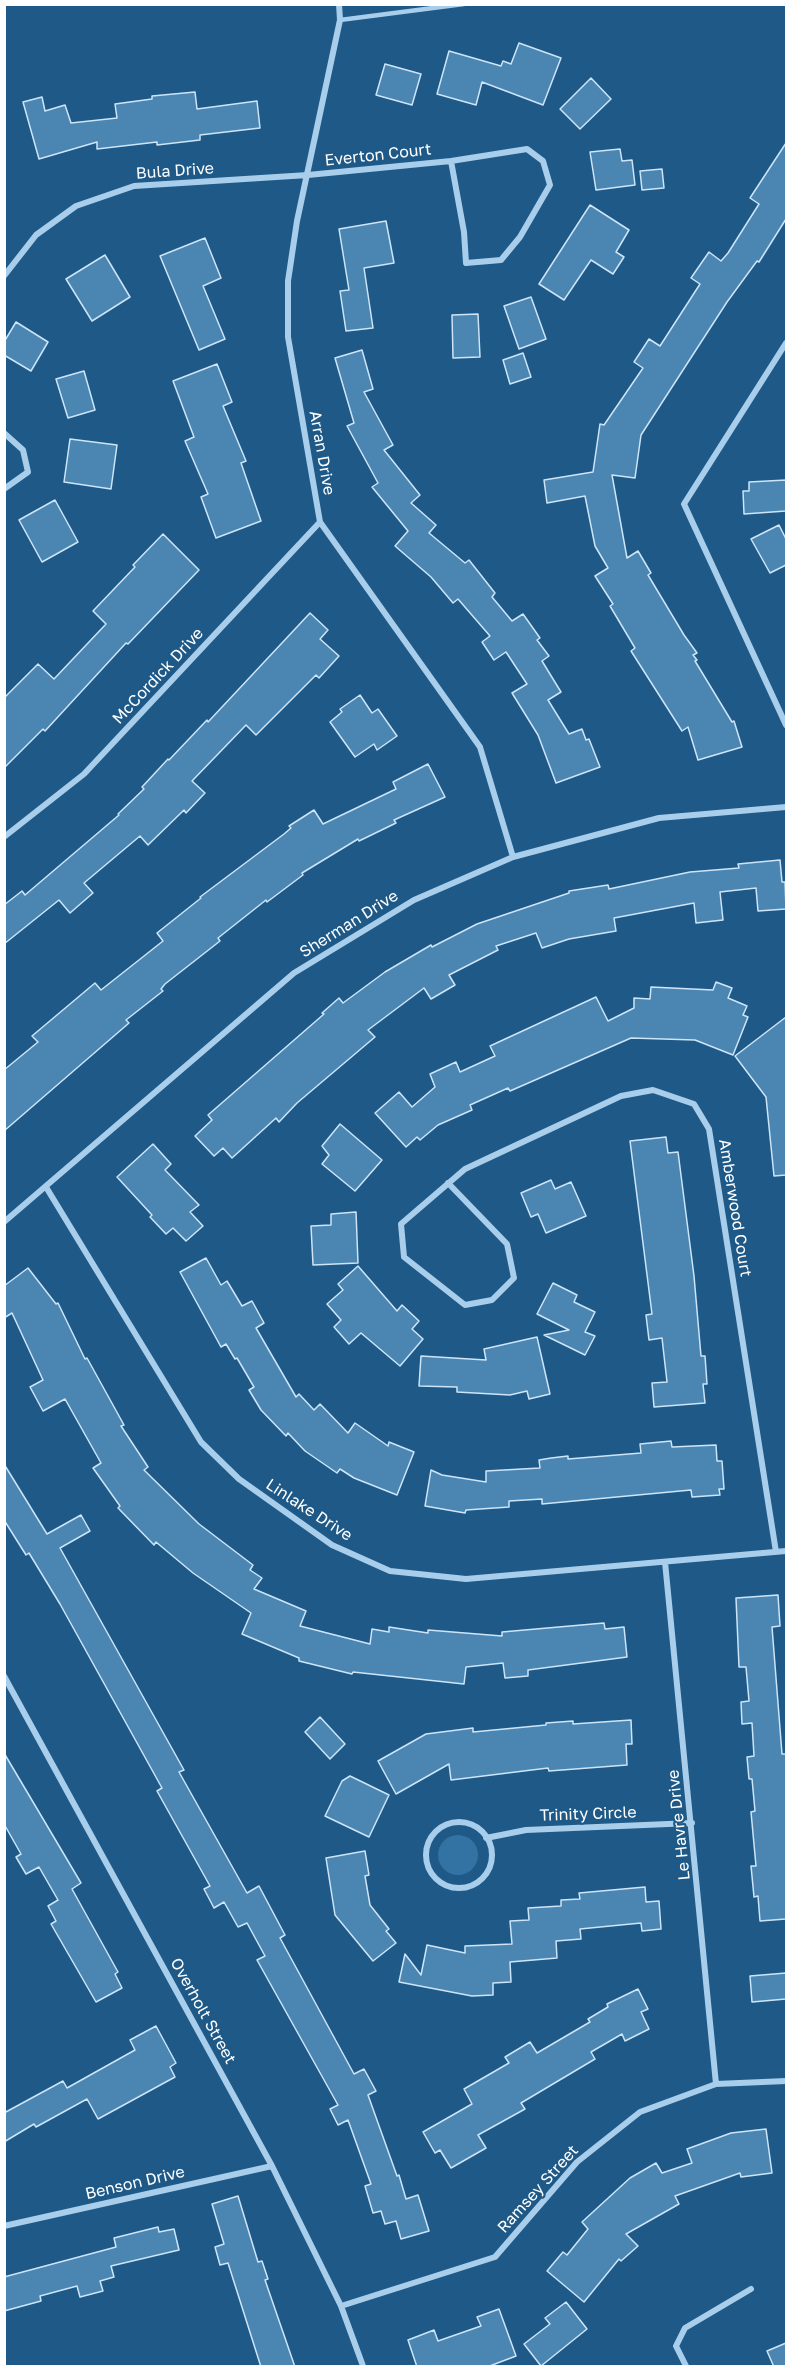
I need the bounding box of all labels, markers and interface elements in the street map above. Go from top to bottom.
street label: Everton Court [324,140,432,170]
street label: Bula Drive [135,159,215,183]
street label: Arran Drive [305,409,339,497]
street label: McCordick Drive [108,624,208,728]
street label: Sherman Drive [296,886,402,962]
street label: Amberwood Court [715,1138,755,1278]
street label: Linlake Drive [262,1475,356,1545]
street label: Le Havre Drive [664,1769,694,1881]
street label: Trinity Circle [539,1803,637,1825]
street label: Overholt Street [166,1955,240,2067]
street label: Ramsey Street [494,2141,582,2237]
street label: Benson Drive [83,2162,187,2204]

